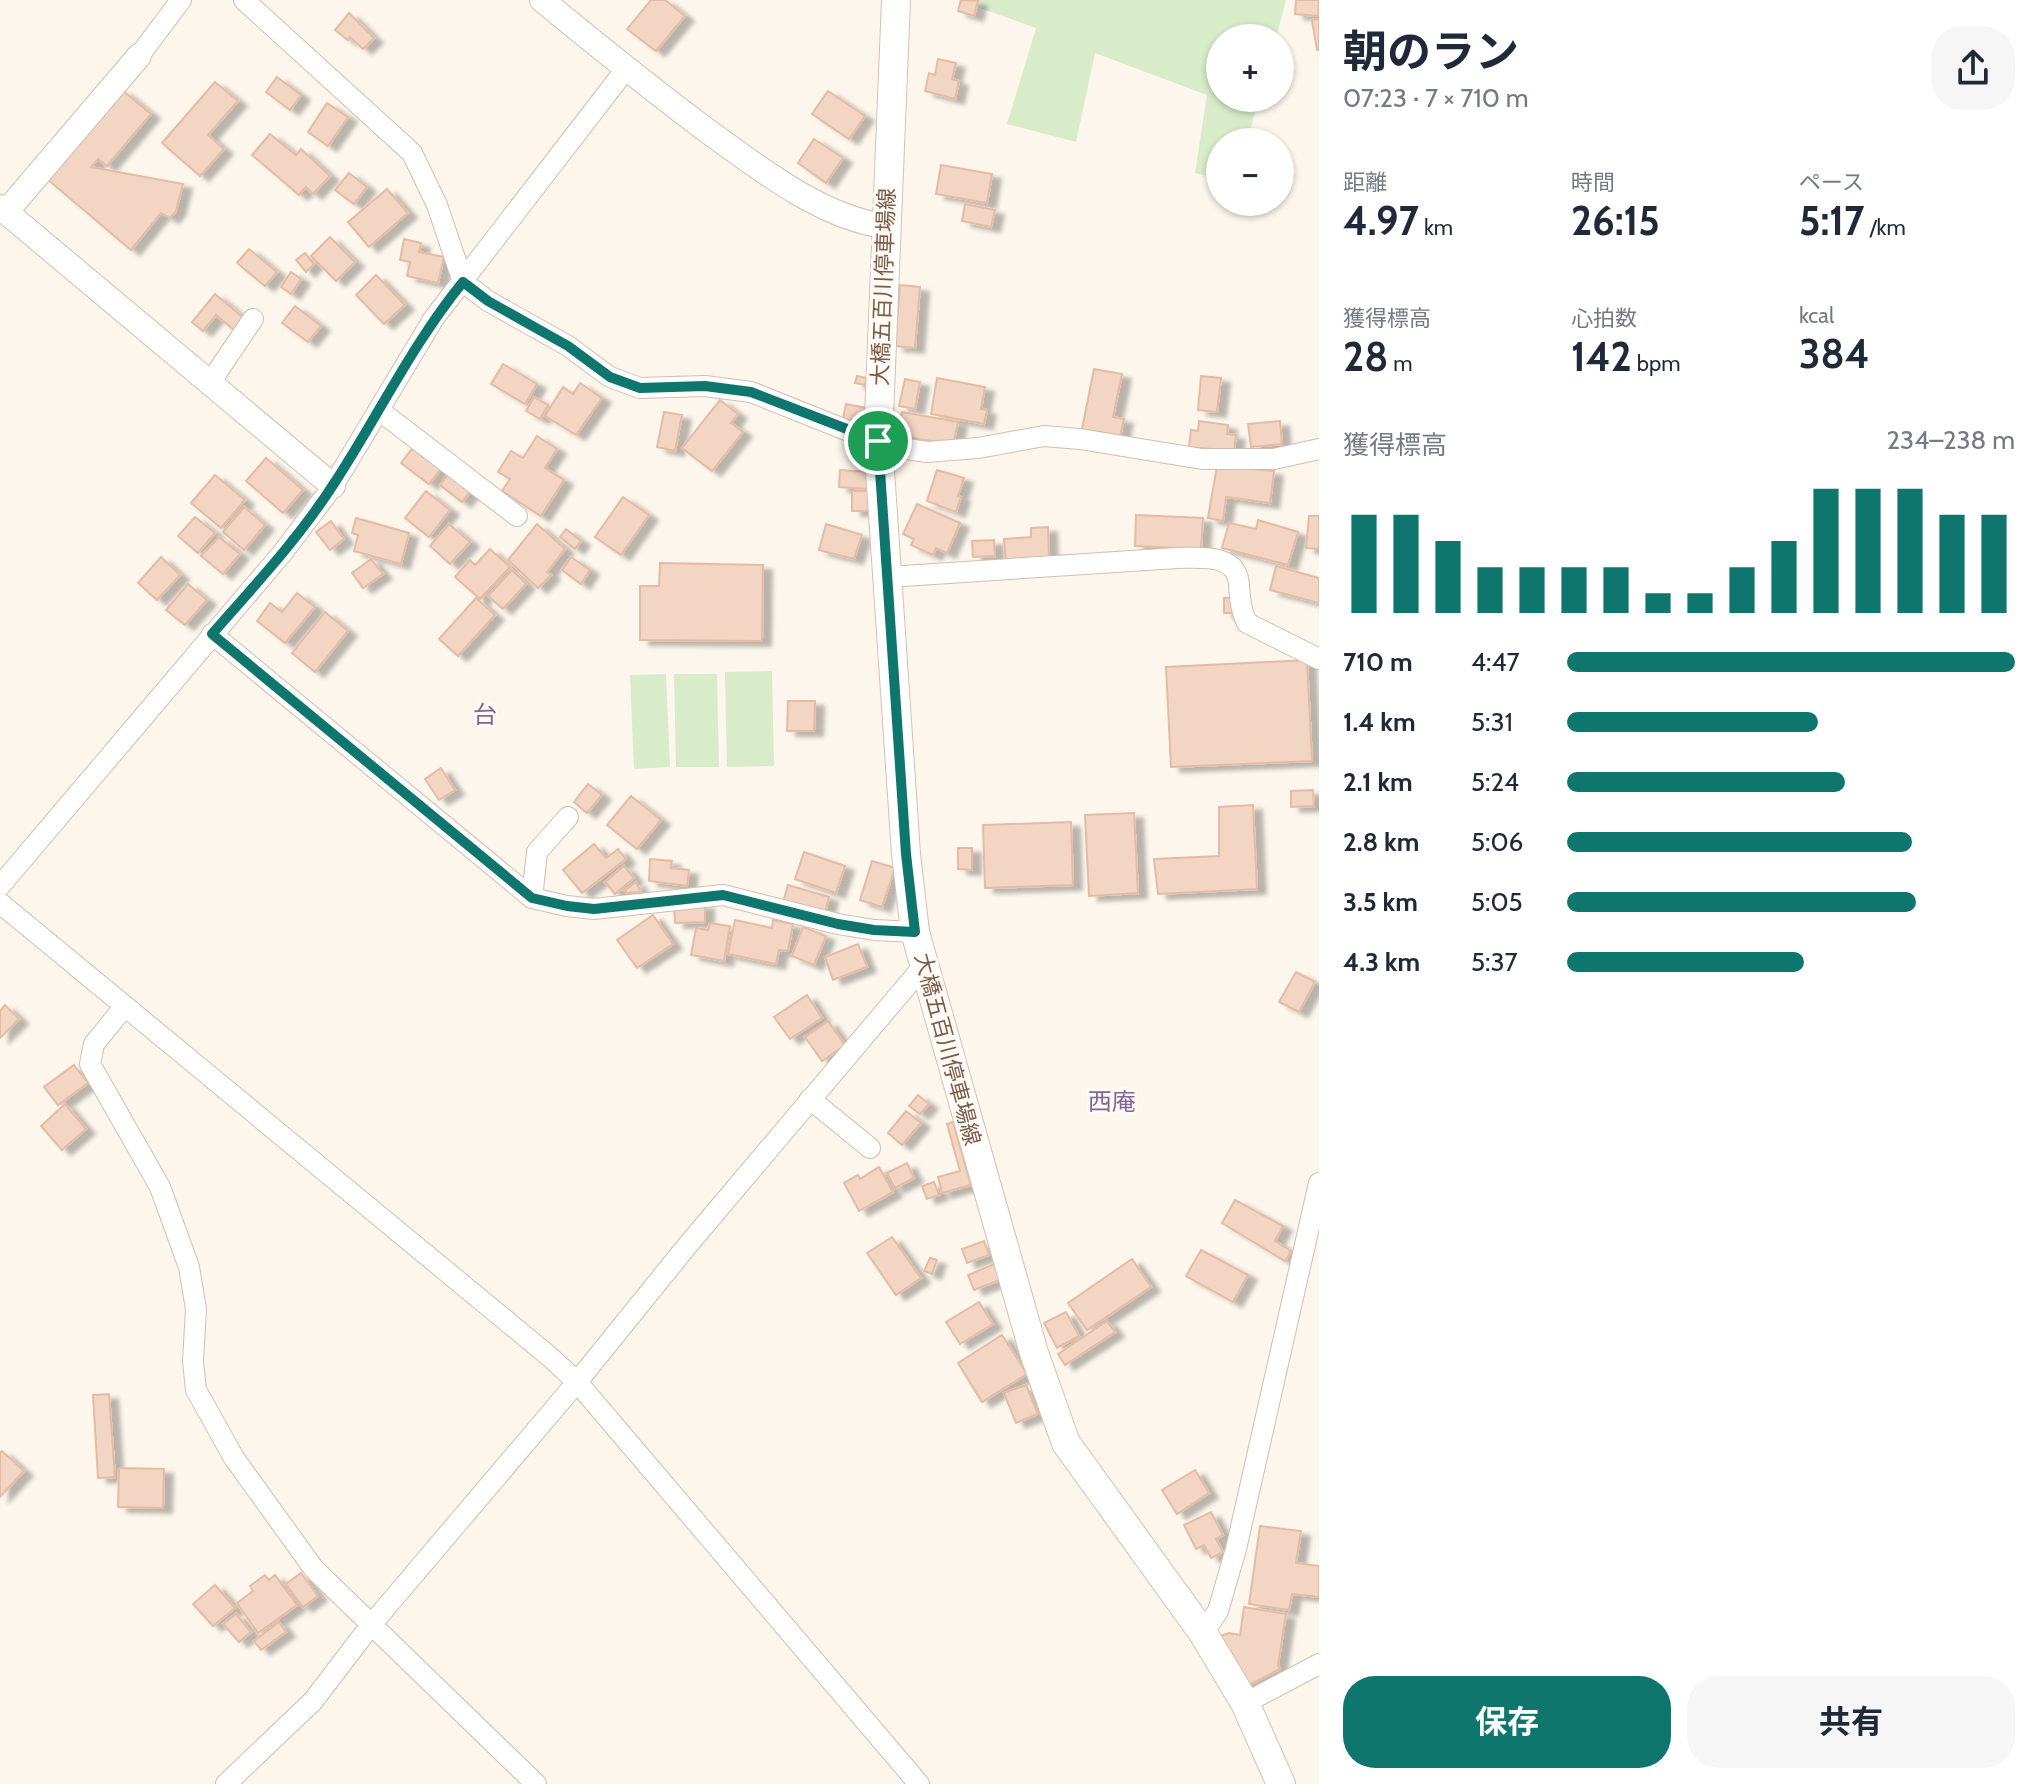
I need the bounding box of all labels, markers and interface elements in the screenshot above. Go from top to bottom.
map controls [1206,24,1294,216]
button: + [1206,24,1294,112]
text: 朝のラン [1343,25,1519,78]
button: share [1931,26,2015,110]
text: 07:23 · 7 × 710 m [1343,82,1529,114]
button: − [1206,128,1294,216]
text: 距離 [1343,169,1387,196]
text: 時間 [1571,169,1615,196]
text: ペース [1799,169,1864,196]
street label: 大橋五百川停車場線 [867,188,900,386]
text: 4.97 [1343,196,1419,245]
text: 26:15 [1571,196,1660,245]
text: 5:17 [1799,196,1865,245]
text: km [1419,214,1453,241]
text: /km [1865,214,1906,241]
text: kcal [1799,302,1834,329]
text: 獲得標高 [1343,305,1431,332]
text: 心拍数 [1571,305,1637,332]
text: 384 [1799,329,1870,378]
text: 28 [1343,332,1388,381]
text: 142 [1571,332,1632,381]
text: m [1388,350,1413,377]
text: bpm [1632,350,1680,377]
pin [844,407,912,475]
icon: arrive [856,419,900,463]
text: 234–238 m [1886,424,2015,456]
text: 獲得標高 [1343,429,1447,461]
text: 710 m [1343,646,1413,678]
text: 4:47 [1471,646,1520,678]
district label: 台 [473,700,497,729]
text: 1.4 km [1343,706,1416,738]
text: 5:31 [1471,706,1513,738]
text: 2.1 km [1343,766,1413,798]
text: 5:24 [1471,766,1519,798]
text: 2.8 km [1343,826,1419,858]
text: 5:06 [1471,826,1523,858]
text: 3.5 km [1343,886,1418,918]
text: 5:05 [1471,886,1523,918]
text: 4.3 km [1343,946,1420,978]
text: 5:37 [1471,946,1518,978]
street label: 大橋五百川停車場線 [909,950,986,1148]
district label: 西庵 [1088,1087,1136,1116]
button: 保存 [1343,1676,1671,1768]
button: 共有 [1687,1676,2015,1768]

